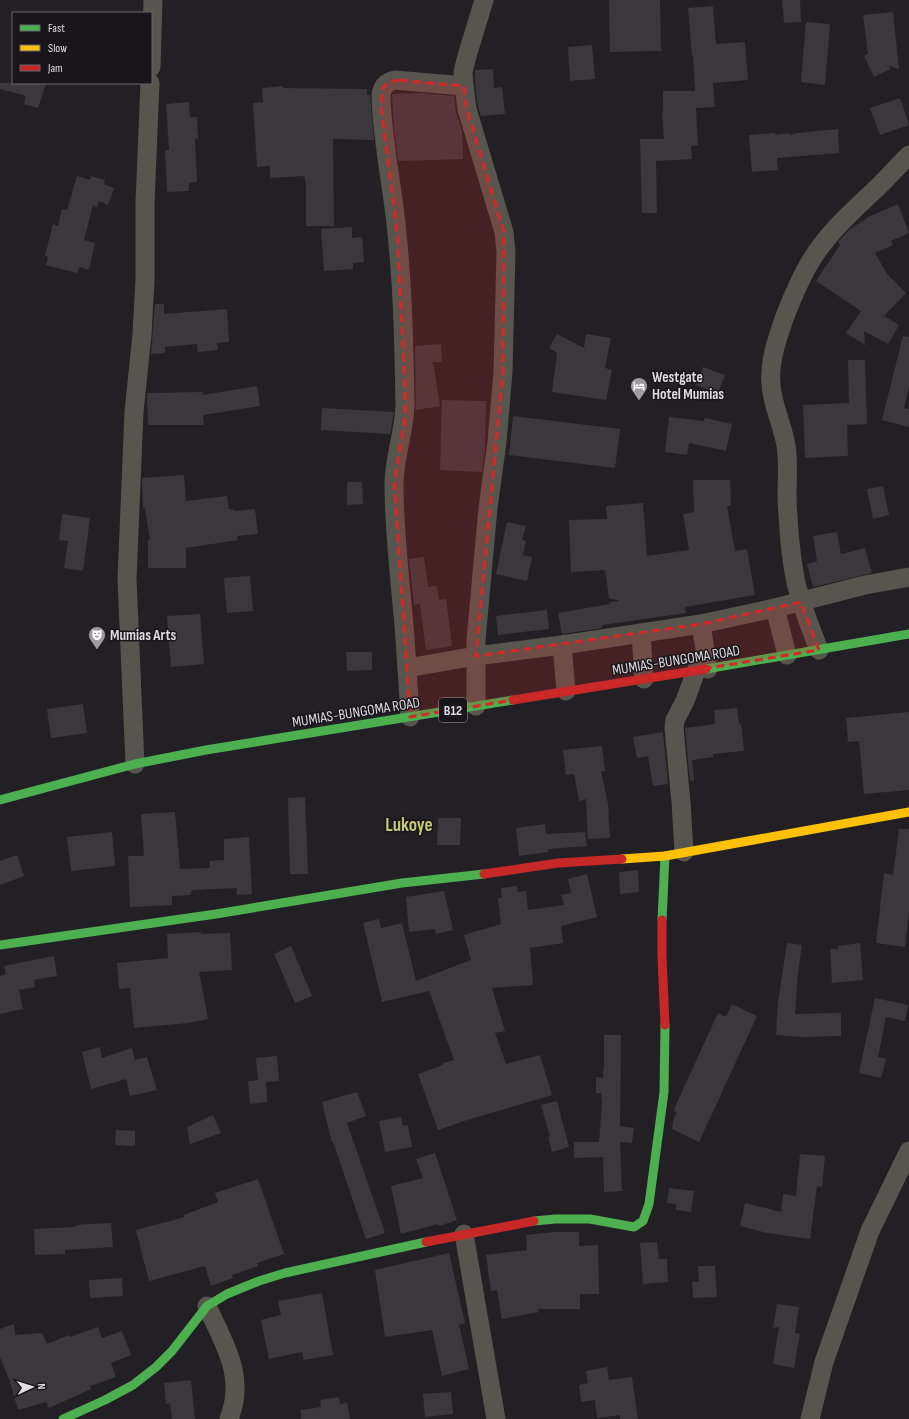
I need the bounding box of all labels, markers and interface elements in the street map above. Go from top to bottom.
legend [12,12,152,84]
text: Fast [48,21,65,36]
text: Slow [48,41,67,56]
text: Jam [47,61,63,76]
place label: Westgate Hotel Mumias [652,368,724,404]
hotel icon: Westgate Hotel Mumias [629,376,649,401]
theatre icon: Mumias Arts [87,625,107,650]
place label: Mumias Arts [110,626,176,645]
street label: MUMIAS-BUNGOMA ROAD [611,641,741,680]
street label: MUMIAS-BUNGOMA ROAD [291,693,421,732]
road number: B12 [439,698,467,722]
district label: Lukoye [385,814,433,837]
north arrow [12,1367,52,1407]
text: N [35,1383,48,1390]

